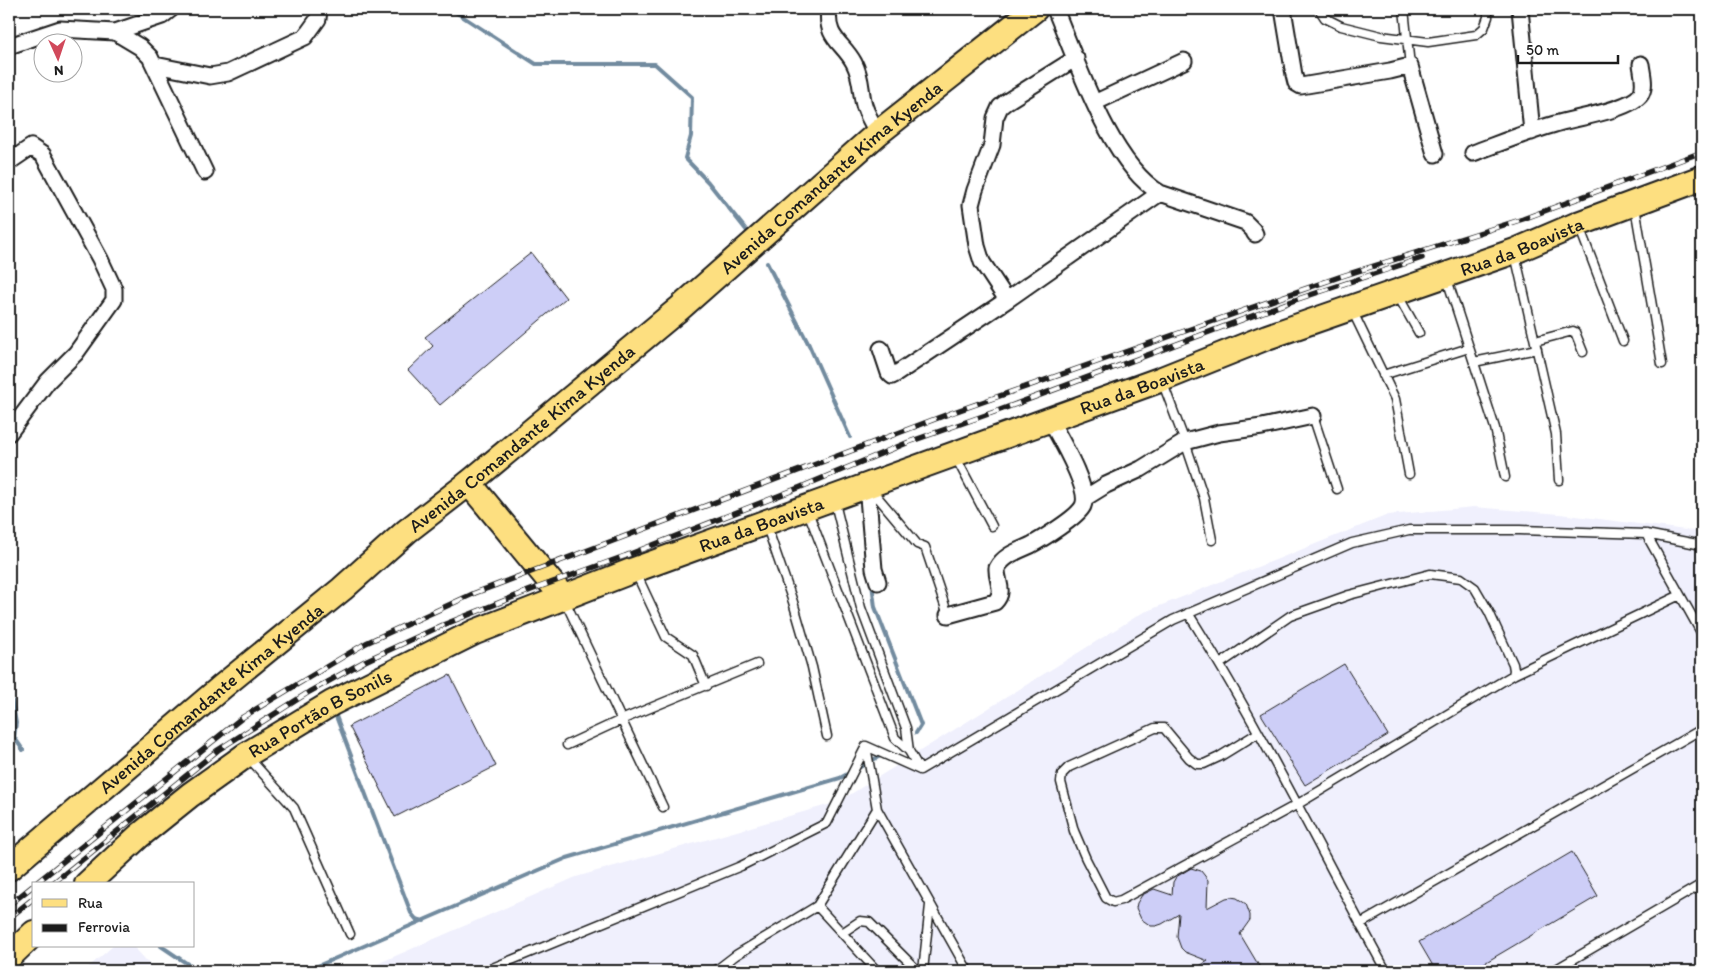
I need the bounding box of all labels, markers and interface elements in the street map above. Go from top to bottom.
north arrow [32,32,82,82]
scale bar [1518,32,1618,64]
text: 50 m [1526,41,1559,59]
text: N [53,62,64,79]
street label: Avenida Comandante Kima Kyenda [716,76,947,279]
street label: Rua da Boavista [1457,212,1587,281]
street label: Avenida Comandante Kima Kyenda [404,339,640,538]
street label: Rua da Boavista [1077,352,1208,420]
street label: Rua da Boavista [696,491,827,558]
street label: Avenida Comandante Kima Kyenda [94,598,328,798]
street label: Rua Portão B Sonils [244,664,396,763]
legend [32,882,195,948]
text: Rua [78,894,103,912]
text: Ferrovia [78,918,130,936]

